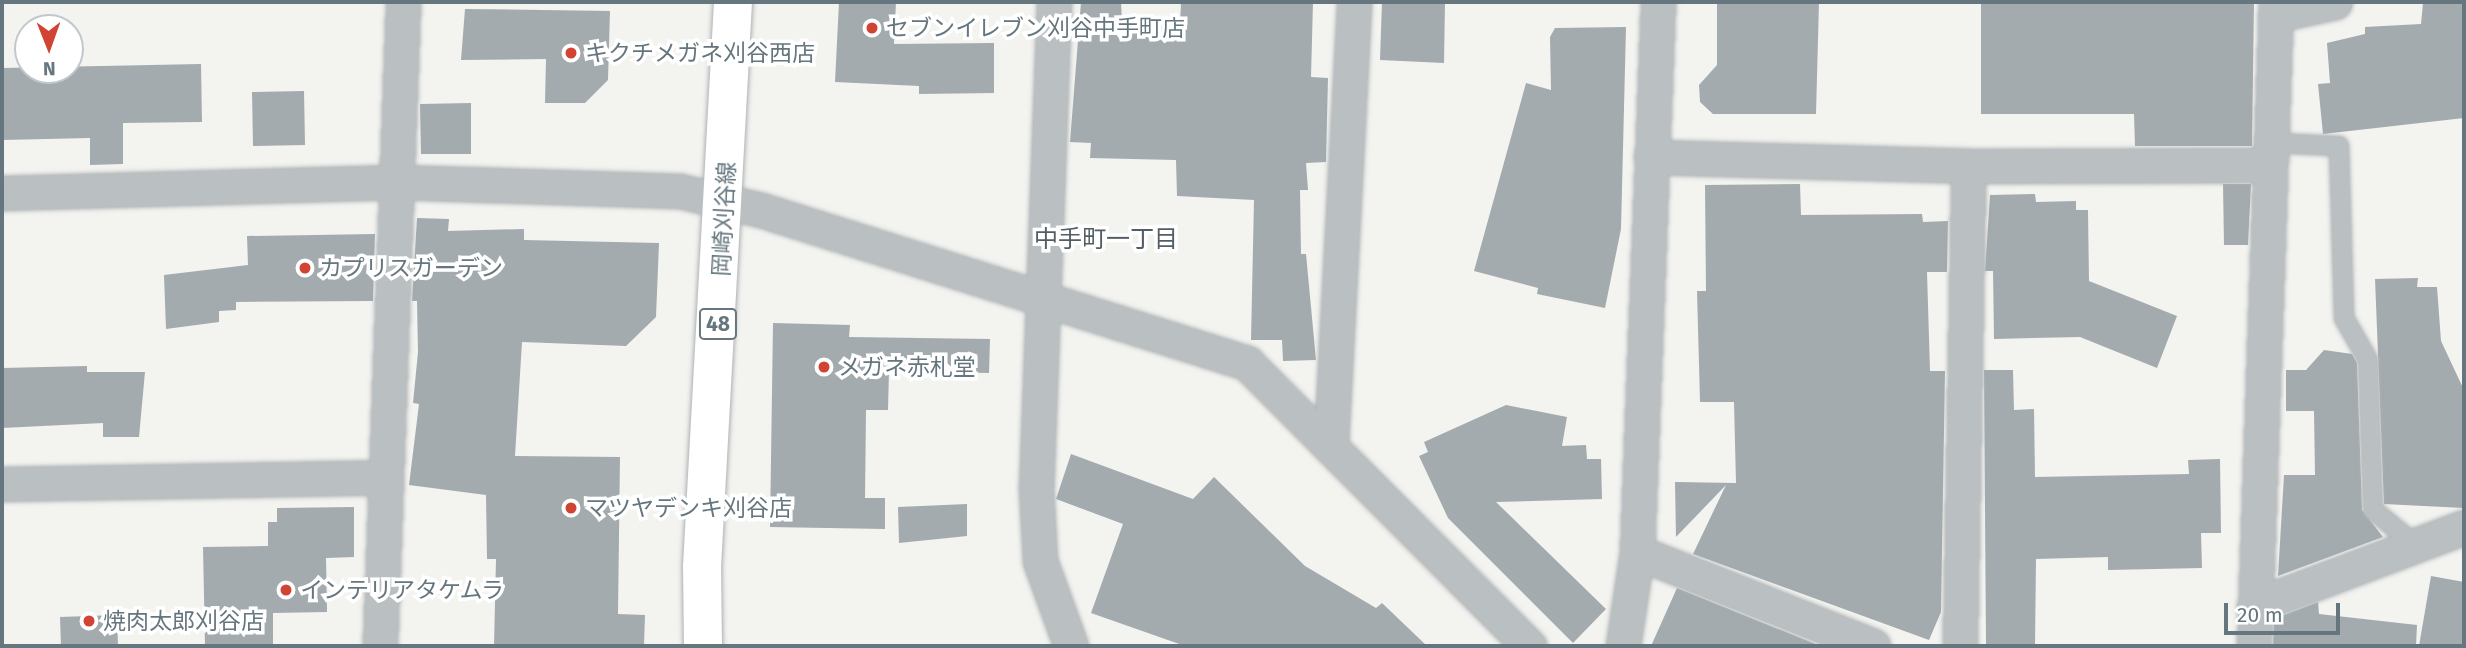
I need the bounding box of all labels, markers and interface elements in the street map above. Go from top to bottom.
north arrow [14,14,84,84]
place label: セブンイレブン刈谷中手町店 [886,14,1185,42]
marker: セブンイレブン刈谷中手町店 [864,20,880,36]
place label: キクチメガネ刈谷西店 [585,39,815,67]
marker: キクチメガネ刈谷西店 [563,45,579,61]
text: N [43,57,56,80]
street label: 岡崎刈谷線 [707,161,741,277]
district label: 中手町一丁目 [1034,226,1178,254]
place label: カプリスガーデン [319,254,503,282]
marker: カプリスガーデン [297,260,313,276]
road number: 48 [699,306,737,342]
place label: メガネ赤札堂 [838,353,976,381]
marker: メガネ赤札堂 [816,359,832,375]
place label: マツヤデンキ刈谷店 [585,494,792,522]
marker: マツヤデンキ刈谷店 [563,500,579,516]
place label: インテリアタケムラ [300,576,507,604]
marker: インテリアタケムラ [278,582,294,598]
scale bar [2228,588,2344,632]
text: 20 m [2237,602,2283,628]
place label: 焼肉太郎刈谷店 [103,607,264,635]
marker: 焼肉太郎刈谷店 [81,613,97,629]

